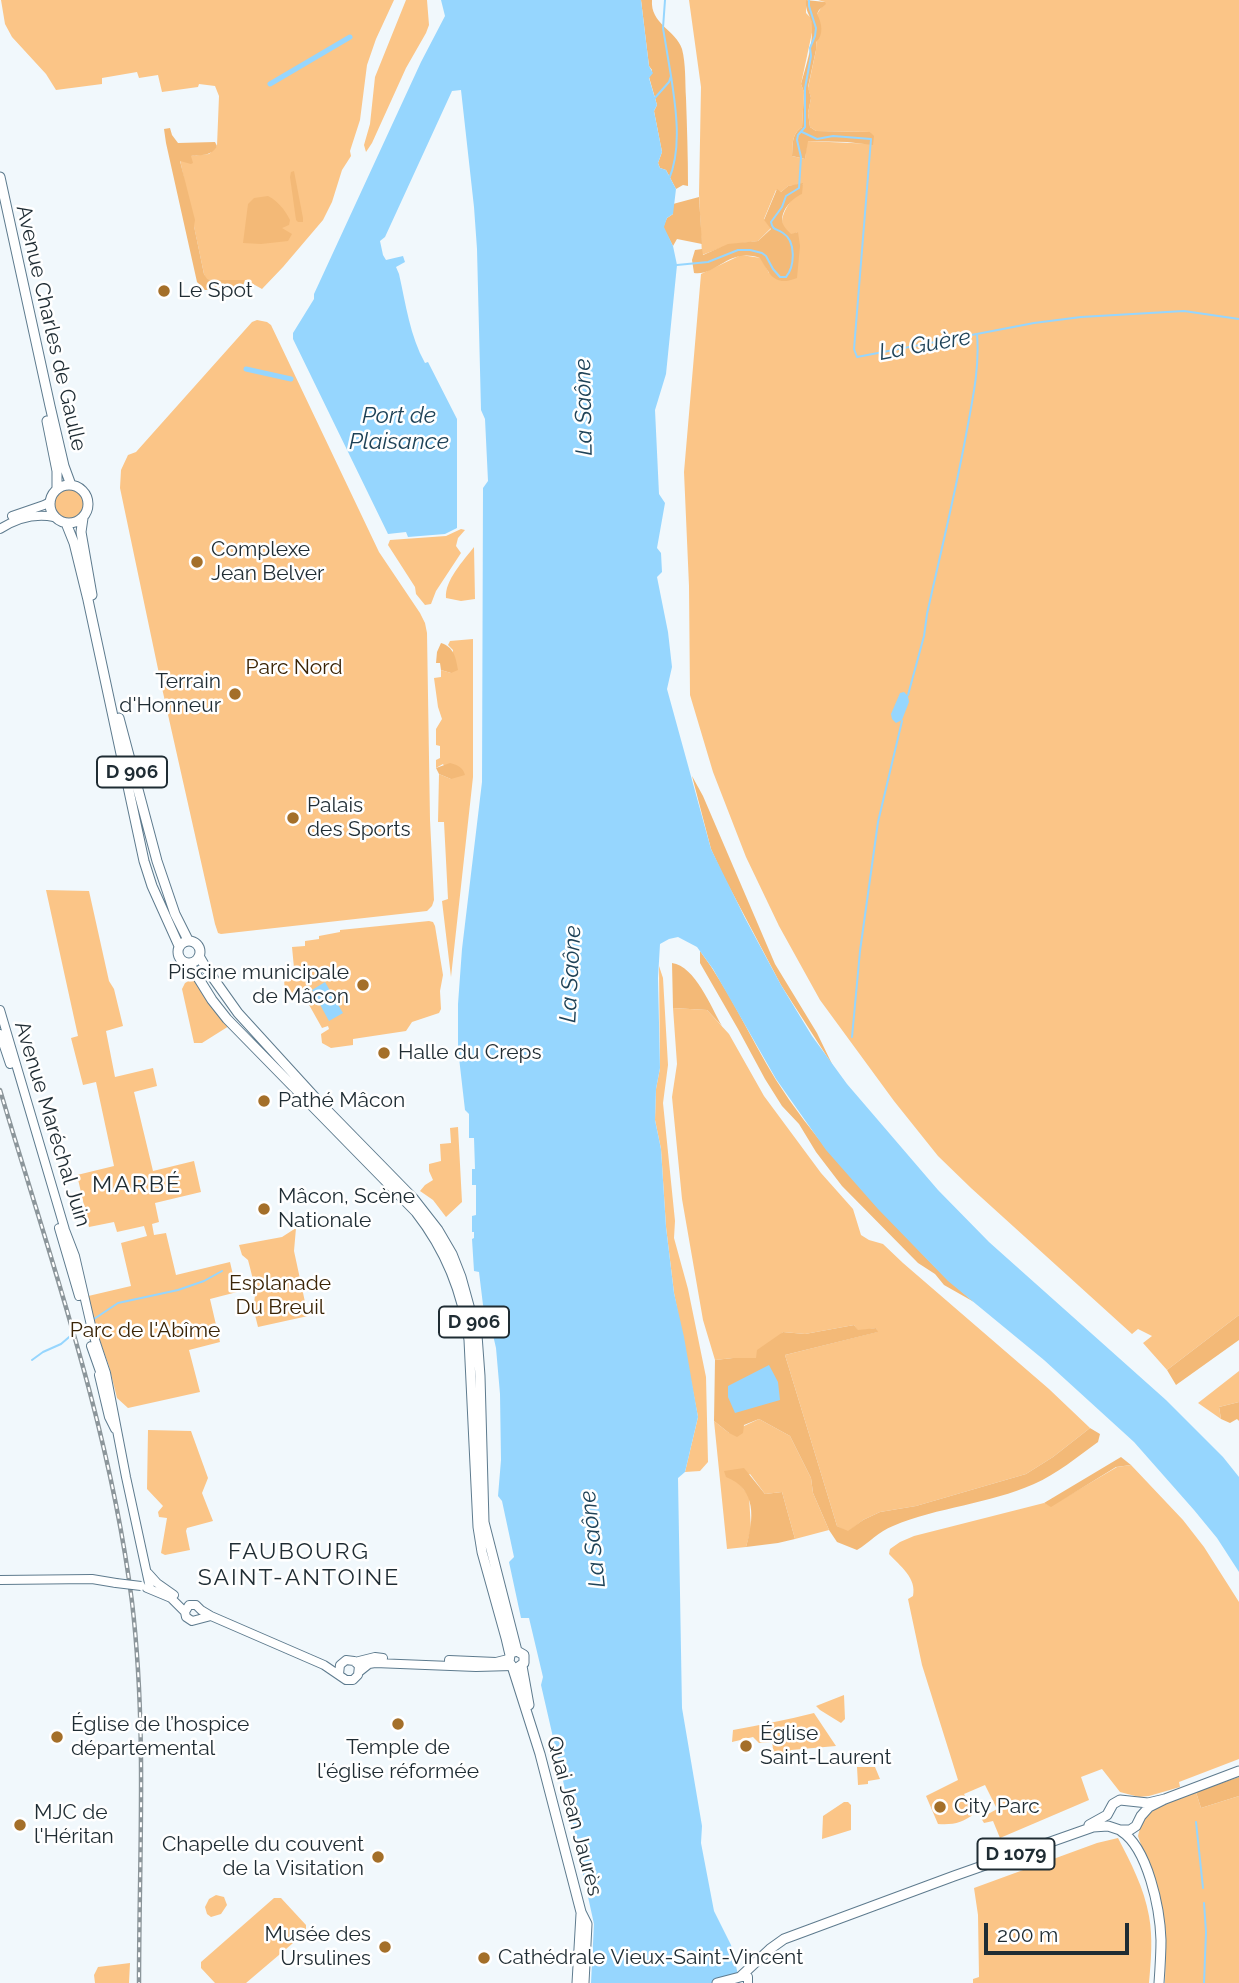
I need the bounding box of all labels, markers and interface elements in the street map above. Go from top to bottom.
street label: Avenue Charles de Gaulle [10,203,92,453]
place label: Le Spot [178,278,253,304]
marker: Le Spot [156,283,172,299]
water label: La Guère [877,323,973,367]
water label: La Saône [569,358,599,456]
water label: Port de Plaisance [349,402,449,456]
place label: Complexe Jean Belver [211,537,324,587]
marker: Complexe Jean Belver [189,554,205,570]
park label: Parc Nord [246,655,342,681]
place label: Terrain d'Honneur [119,669,221,719]
marker: Terrain d'Honneur [227,686,243,702]
road number: D 906 [97,757,167,788]
place label: Palais des Sports [307,793,411,843]
marker: Palais des Sports [285,810,301,826]
water label: La Saône [555,925,587,1023]
place label: Piscine municipale de Mâcon [168,960,349,1010]
marker: Piscine municipale de Mâcon [355,977,371,993]
street label: Avenue Maréchal Juin [9,1018,95,1230]
place label: Halle du Creps [398,1040,542,1066]
marker: Halle du Creps [376,1045,392,1061]
place label: Pathé Mâcon [278,1088,405,1114]
marker: Pathé Mâcon [256,1093,272,1109]
district label: MARBÉ [93,1171,181,1199]
place label: Mâcon, Scène Nationale [278,1184,415,1234]
marker: Mâcon, Scène Nationale [256,1201,272,1217]
park label: Esplanade Du Breuil [229,1271,331,1321]
road number: D 906 [439,1306,509,1338]
park label: Parc de l'Abîme [70,1318,220,1344]
water label: La Saône [574,1489,612,1589]
district label: FAUBOURG SAINT-ANTOINE [199,1538,399,1592]
place label: Église de l’hospice départemental [71,1712,249,1762]
marker: Temple de l'église réformée [390,1716,406,1732]
place label: Église Saint-Laurent [760,1721,891,1771]
marker: Église de l’hospice départemental [49,1729,65,1745]
street label: Quai Jean Jaurès [541,1733,607,1899]
place label: Temple de l'église réformée [317,1735,479,1785]
marker: Église Saint-Laurent [738,1738,754,1754]
place label: City Parc [954,1794,1040,1820]
marker: City Parc [932,1799,948,1815]
place label: MJC de l'Héritan [34,1800,114,1850]
marker: MJC de l'Héritan [12,1817,28,1833]
place label: Chapelle du couvent de la Visitation [162,1832,364,1882]
road number: D 1079 [978,1838,1054,1870]
marker: Chapelle du couvent de la Visitation [370,1849,386,1865]
scale bar [987,1910,1132,1954]
place label: Musée des Ursulines [264,1922,371,1972]
text: 200 m [997,1922,1058,1947]
marker: Musée des Ursulines [377,1939,393,1955]
place label: Cathédrale Vieux-Saint-Vincent [498,1945,803,1971]
marker: Cathédrale Vieux-Saint-Vincent [476,1950,492,1966]

